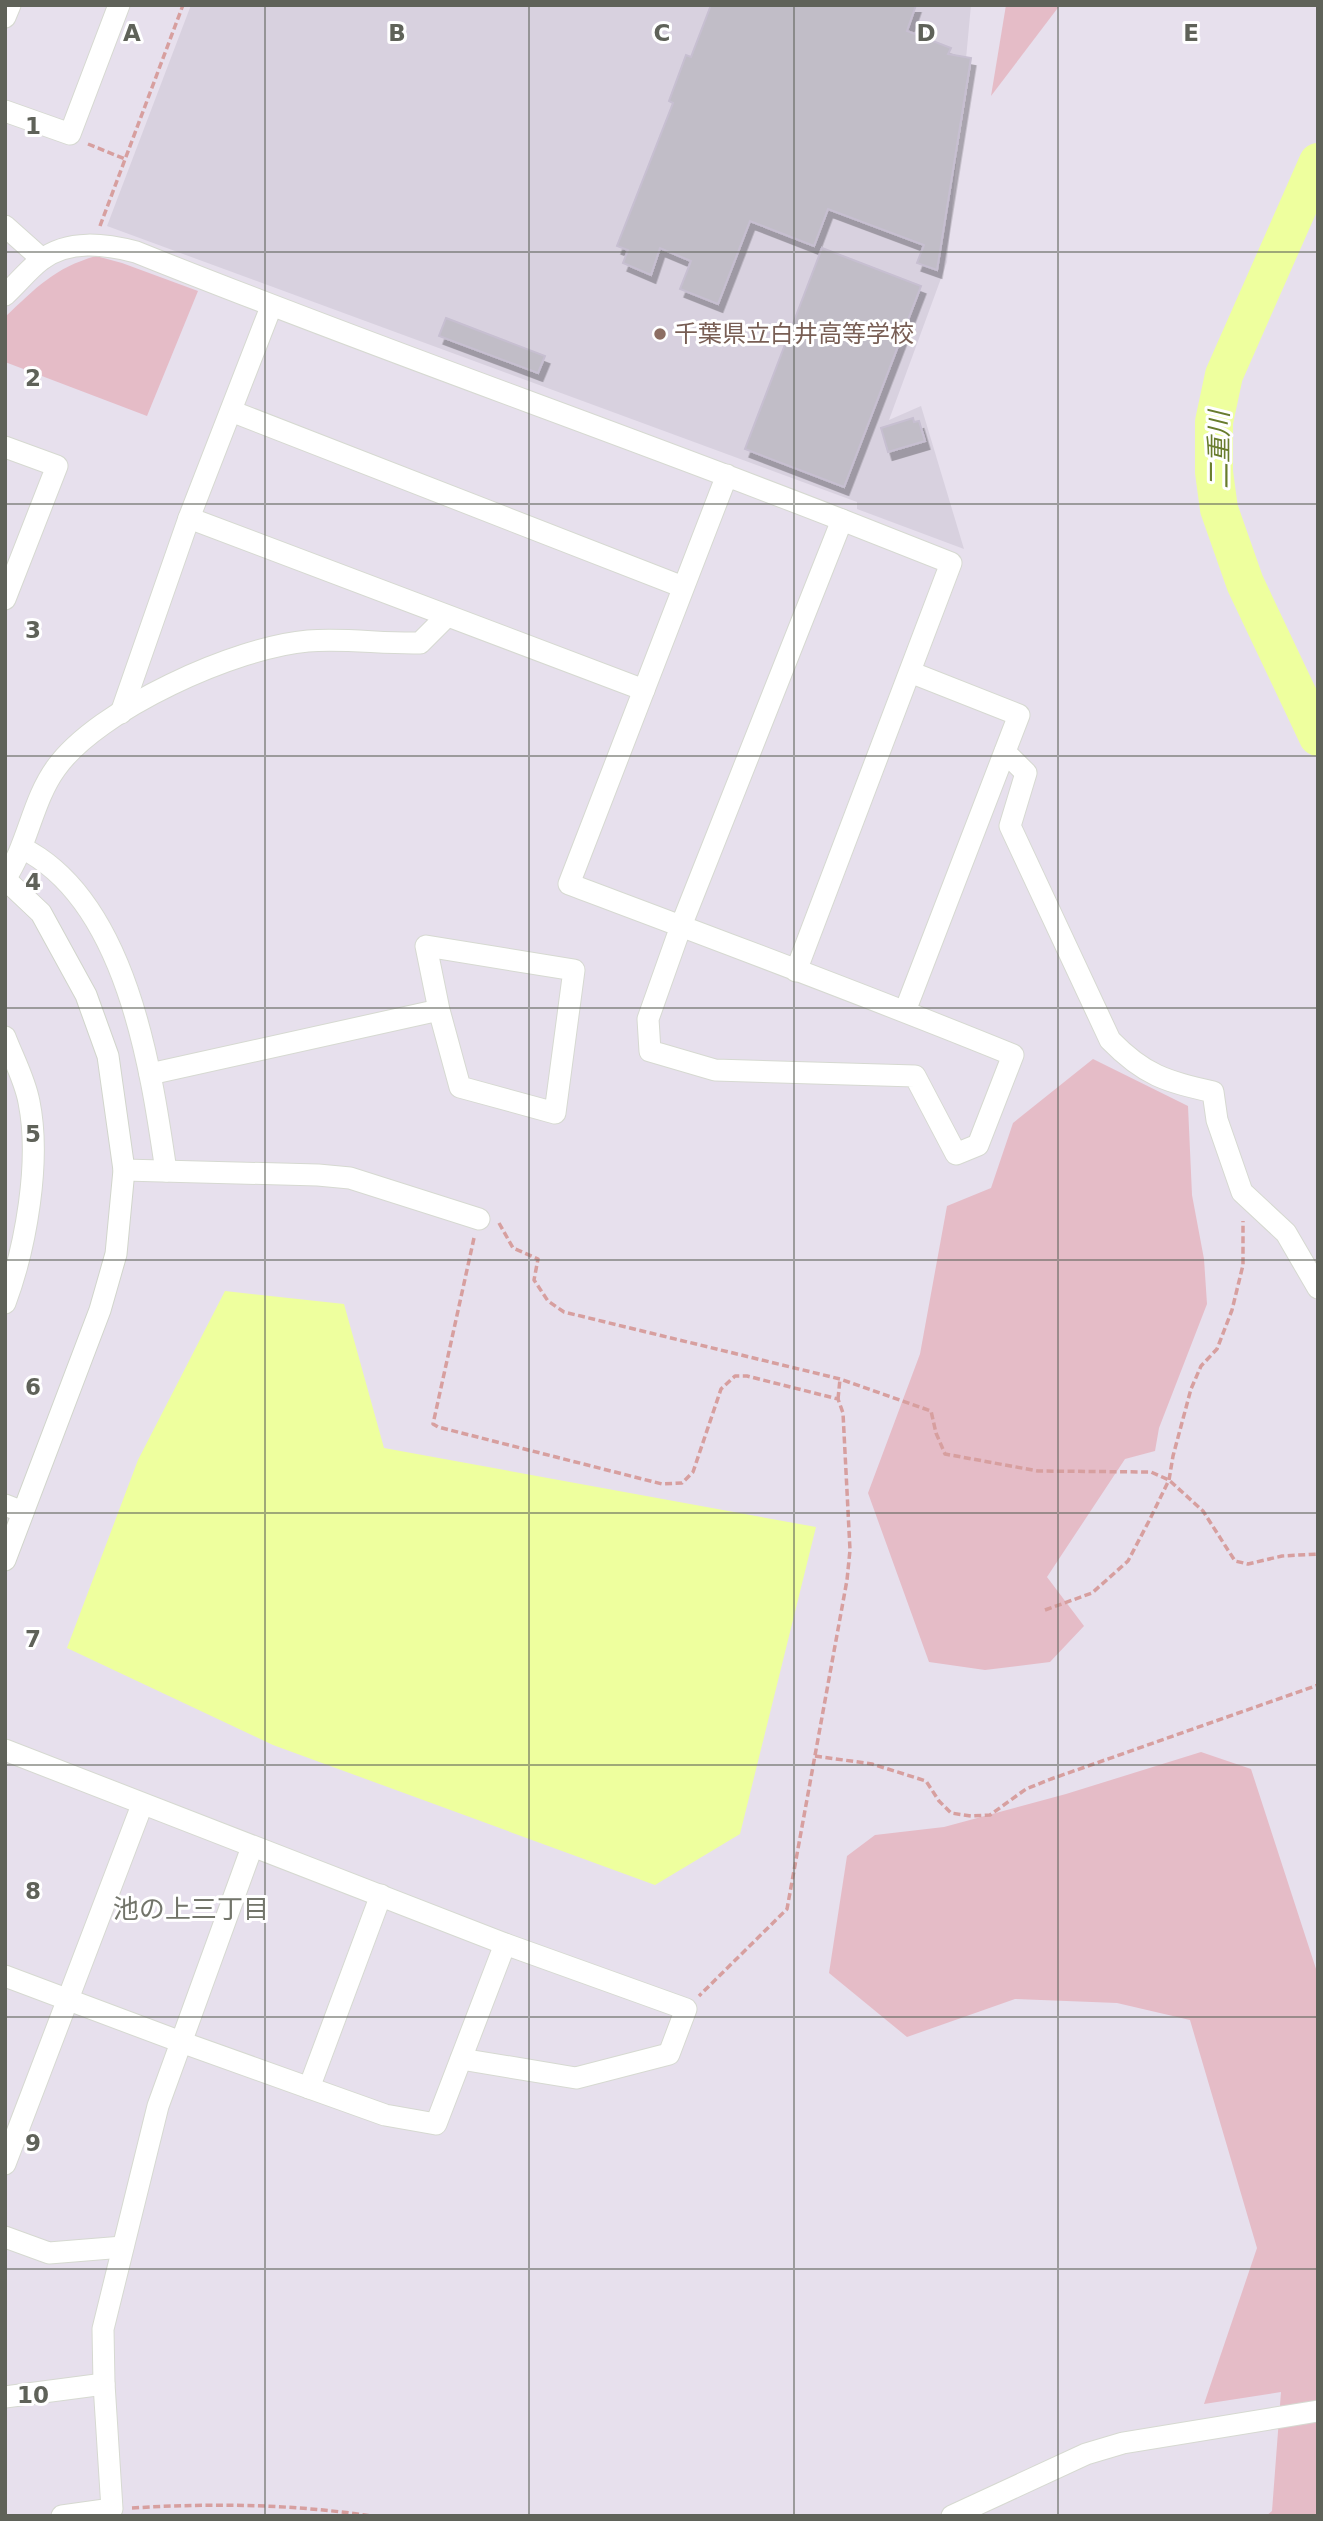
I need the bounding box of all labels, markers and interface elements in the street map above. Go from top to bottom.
text: A [123,20,141,46]
text: B [388,20,406,46]
text: C [654,20,670,46]
text: D [916,20,936,46]
text: E [1183,20,1199,46]
text: 1 [25,113,41,139]
place label: 千葉県立白井高等学校 [674,320,914,348]
marker: 千葉県立白井高等学校 [652,326,668,342]
text: 2 [25,365,41,391]
water label: 二重川 [1204,408,1234,489]
text: 3 [25,617,41,643]
text: 4 [25,869,41,895]
text: 5 [25,1121,41,1147]
text: 6 [25,1374,41,1400]
text: 7 [25,1626,41,1652]
text: 8 [25,1878,41,1904]
district label: 池の上三丁目 [113,1894,269,1924]
text: 9 [25,2130,41,2156]
text: 10 [17,2382,49,2408]

